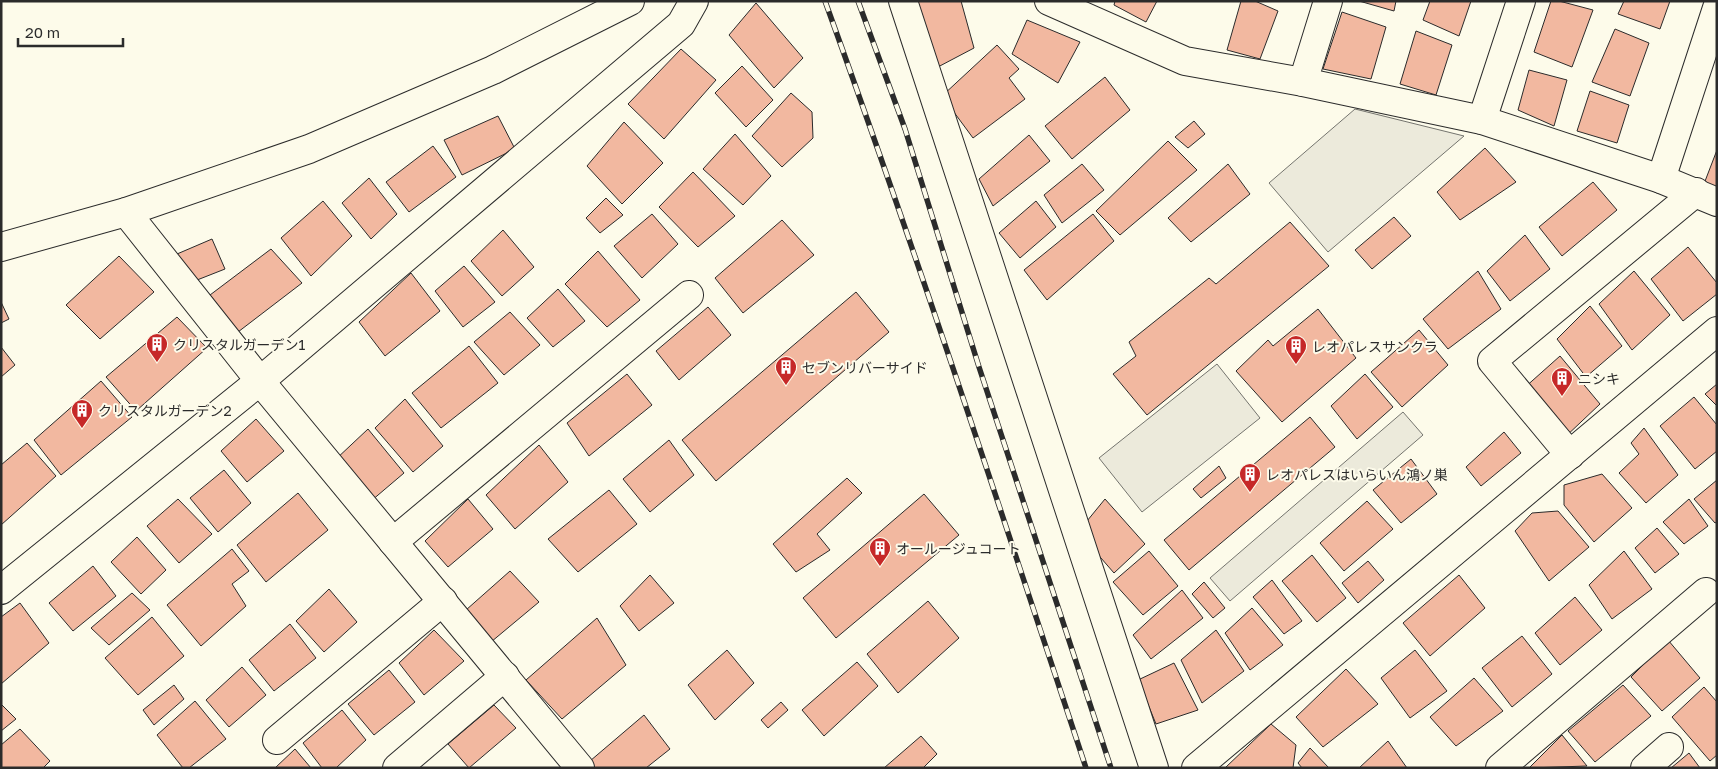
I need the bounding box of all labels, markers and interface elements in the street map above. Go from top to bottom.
scale bar [18,15,122,47]
text: 20 m [25,23,60,41]
building icon: クリスタルガーデン1 [145,332,169,363]
building icon: レオパレスサンクラ [1284,334,1308,365]
place label: クリスタルガーデン1 [173,336,306,353]
place label: レオパレスサンクラ [1312,338,1438,355]
building icon: セブンリバーサイド [774,355,798,386]
place label: セブンリバーサイド [802,359,928,376]
building icon: ニシキ [1550,366,1574,397]
place label: ニシキ [1578,370,1620,387]
building icon: クリスタルガーデン2 [70,398,94,429]
place label: クリスタルガーデン2 [98,402,232,419]
building icon: レオパレスはいらいん鴻ノ巣 [1238,462,1262,493]
place label: レオパレスはいらいん鴻ノ巣 [1266,466,1448,483]
building icon: オールージュコート [868,536,892,567]
place label: オールージュコート [896,540,1021,557]

